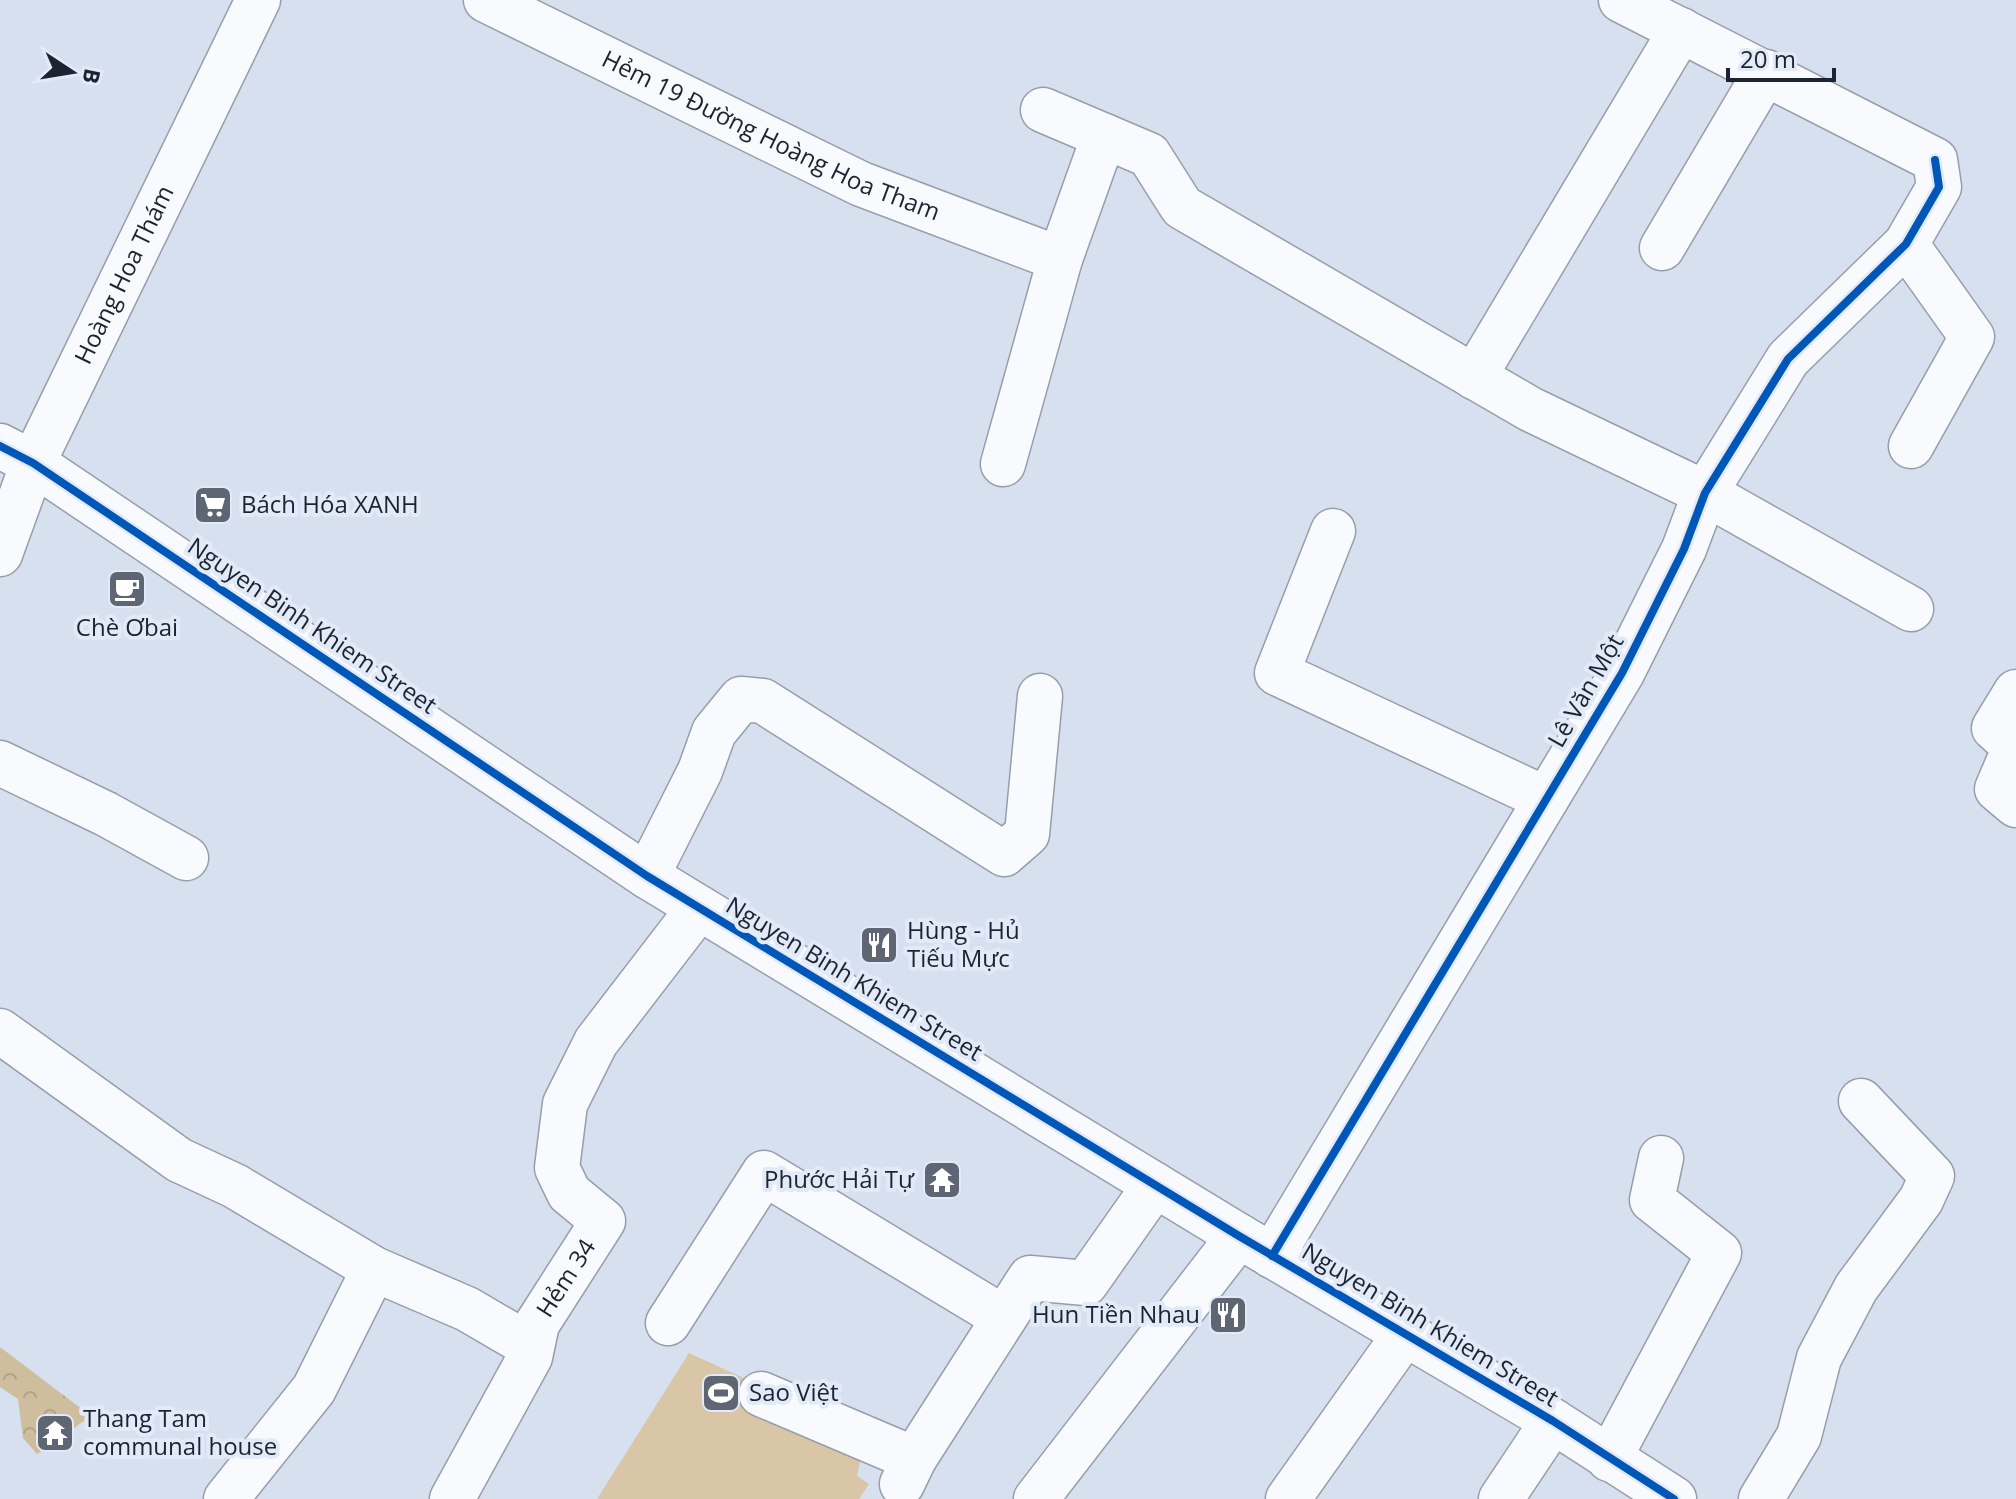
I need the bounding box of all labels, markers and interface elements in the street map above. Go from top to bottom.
north arrow [32,32,112,112]
scale bar [1728,32,1834,82]
street label: Hẻm 19 Đường Hoàng Hoa Tham [597,42,945,227]
text: 20 m [1740,42,1796,75]
text: B [76,66,109,87]
street label: Hoàng Hoa Thám [66,179,180,369]
supermarket icon: Bách Hóa XANH [192,484,234,526]
place label: Bách Hóa XANH [241,487,419,520]
street label: Nguyen Binh Khiem Street [182,529,444,721]
cafe icon: Chè Ơbai [106,568,148,610]
place label: Chè Ơbai [76,610,178,643]
street label: Lê Văn Một [1539,628,1630,753]
street label: Nguyen Binh Khiem Street [720,888,989,1068]
place label: Hùng - Hủ Tiếu Mực [907,913,1020,974]
restaurant icon: Hùng - Hủ Tiếu Mực [858,924,900,966]
temple icon: Phước Hải Tự [921,1159,963,1201]
place label: Phước Hải Tự [764,1162,915,1195]
street label: Hẻm 34 [528,1232,603,1323]
street label: Nguyen Binh Khiem Street [1296,1234,1565,1414]
restaurant icon: Hun Tiền Nhau [1207,1294,1249,1336]
place label: Hun Tiền Nhau [1032,1297,1200,1330]
sports icon: Sao Việt [700,1372,742,1414]
place label: Sao Việt [749,1375,839,1408]
place label: Thang Tam communal house [83,1401,277,1462]
temple icon: Thang Tam communal house [34,1412,76,1454]

